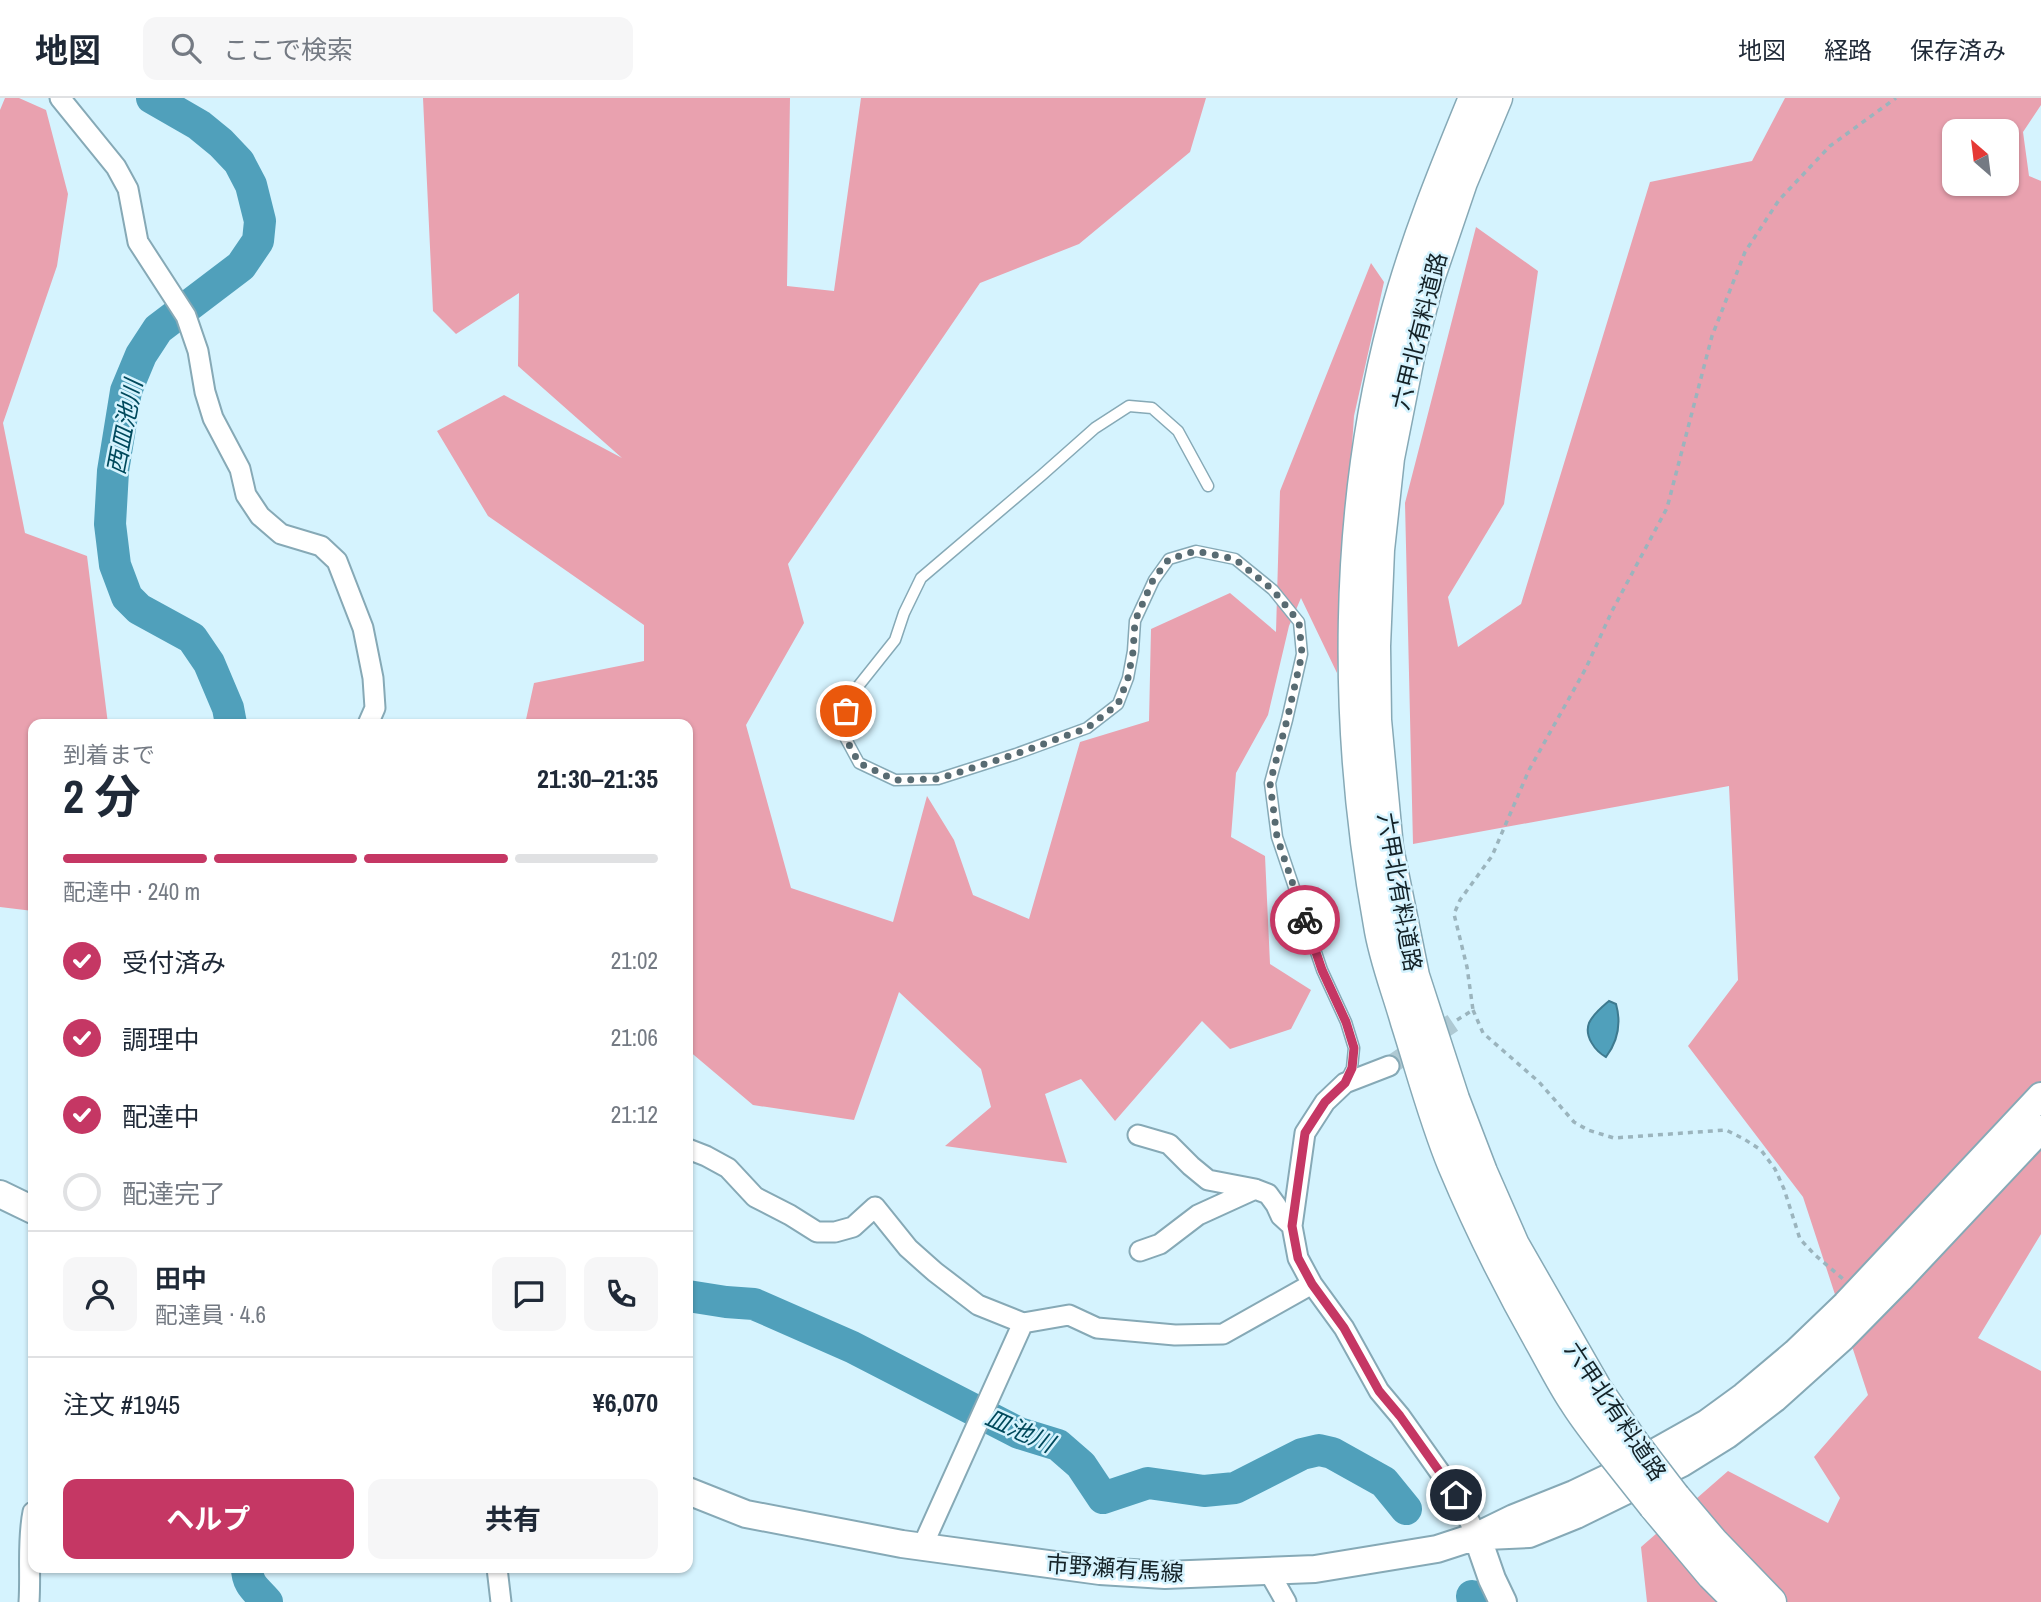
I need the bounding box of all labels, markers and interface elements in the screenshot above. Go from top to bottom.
search box [143,17,633,80]
text: 地図 [35,28,101,72]
icon: search [167,29,205,67]
text: ここで検索 [223,32,353,67]
text: 地図 [1738,34,1786,66]
text: 経路 [1824,34,1872,66]
text: 保存済み [1910,34,2006,66]
north arrow [1942,119,2020,196]
map controls [1942,119,2019,196]
street label: 六甲北有料道路 [1384,249,1454,413]
water label: 西皿池川 [99,374,149,477]
pin [816,681,876,741]
icon: bag [827,692,865,730]
text: 到着まで [63,739,155,770]
text: 21:30–21:35 [537,761,658,796]
text: 2 分 [63,765,140,827]
street label: 六甲北有料道路 [1371,810,1429,974]
text: 配達中 · 240 m [63,876,200,907]
courier [1270,885,1340,955]
icon: bike [1286,901,1324,939]
icon: check [63,942,101,980]
text: 受付済み [122,945,226,980]
text: 21:02 [611,945,658,976]
icon: check [63,1019,101,1057]
text: 調理中 [122,1022,200,1057]
text: 21:06 [611,1022,658,1053]
icon: check [63,1096,101,1134]
text: 配達中 [122,1099,200,1134]
text: 21:12 [611,1099,658,1130]
text: 配達完了 [122,1176,226,1211]
button: person [63,1257,137,1331]
button: chat [492,1257,566,1331]
button: phone [584,1257,658,1331]
text: 田中 [155,1261,207,1296]
text: 配達員 · 4.6 [155,1299,266,1330]
street label: 六甲北有料道路 [1558,1336,1674,1486]
text: ¥6,070 [593,1385,658,1420]
text: 注文 #1945 [63,1387,180,1422]
water label: 皿池川 [981,1401,1062,1460]
pin [1426,1465,1486,1525]
icon: home [1437,1476,1475,1514]
button: ヘルプ [63,1479,354,1559]
button: 共有 [368,1479,658,1559]
street label: 市野瀬有馬線 [1045,1548,1185,1588]

